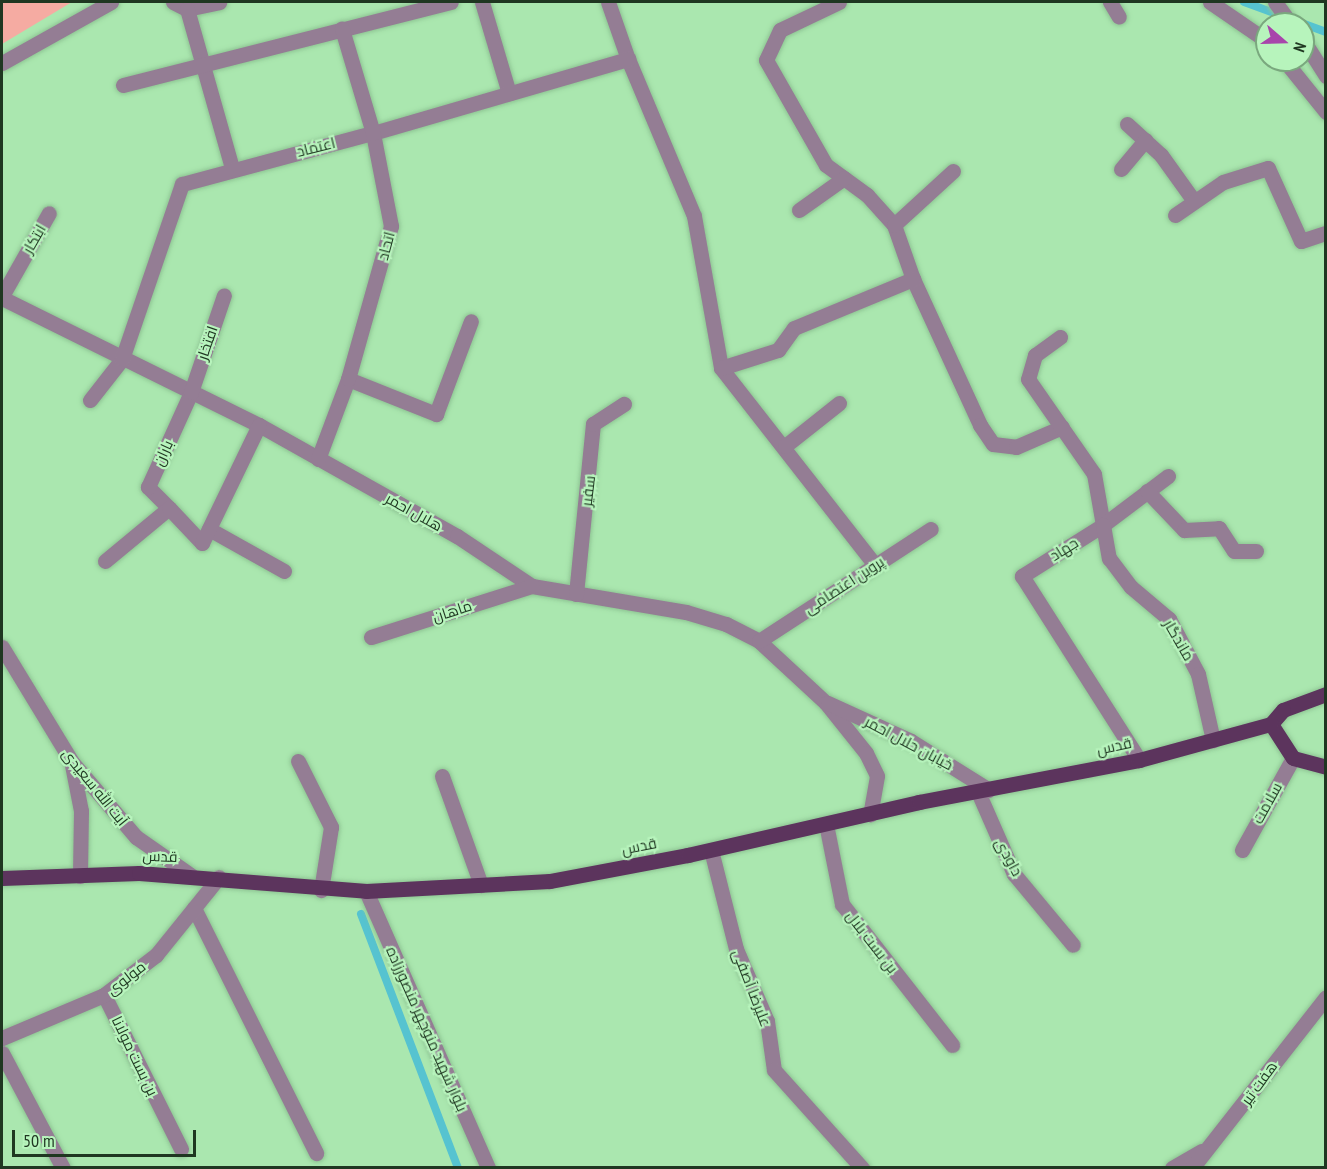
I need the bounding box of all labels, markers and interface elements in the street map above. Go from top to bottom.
north arrow [1255,12,1315,72]
text: N [1289,40,1311,55]
street label: اعتماد [295,134,337,160]
street label: ابتکار [19,221,49,257]
street label: اتحاد [374,230,398,262]
street label: افتخار [193,324,221,362]
street label: باران [149,437,177,469]
street label: سفیر [577,475,599,507]
street label: هلال احمر [382,489,446,535]
street label: جهاد [1047,533,1081,565]
street label: پروین اعتصامی [801,552,887,618]
street label: ماهان [430,596,474,626]
street label: ماندگار [1160,616,1198,664]
street label: خیابان حلال احمر [862,712,956,774]
street label: قدس [1095,734,1133,758]
street label: آیت الله سعیدی [58,745,132,829]
street label: سلامت [1248,779,1286,827]
street label: قدس [620,834,658,858]
street label: داودی [992,835,1026,879]
street label: قدس [142,846,178,866]
street label: بن بست بلال [842,907,902,977]
street label: بلوار شهید منوچهر منصورزاده [382,944,472,1114]
street label: علیرضا آصفی [729,947,775,1029]
street label: مولوی [103,957,149,999]
street label: بن بست مولانا [108,1013,162,1099]
street label: هفت تیر [1237,1058,1281,1108]
scale bar [15,1118,200,1156]
text: 50 m [23,1129,55,1152]

